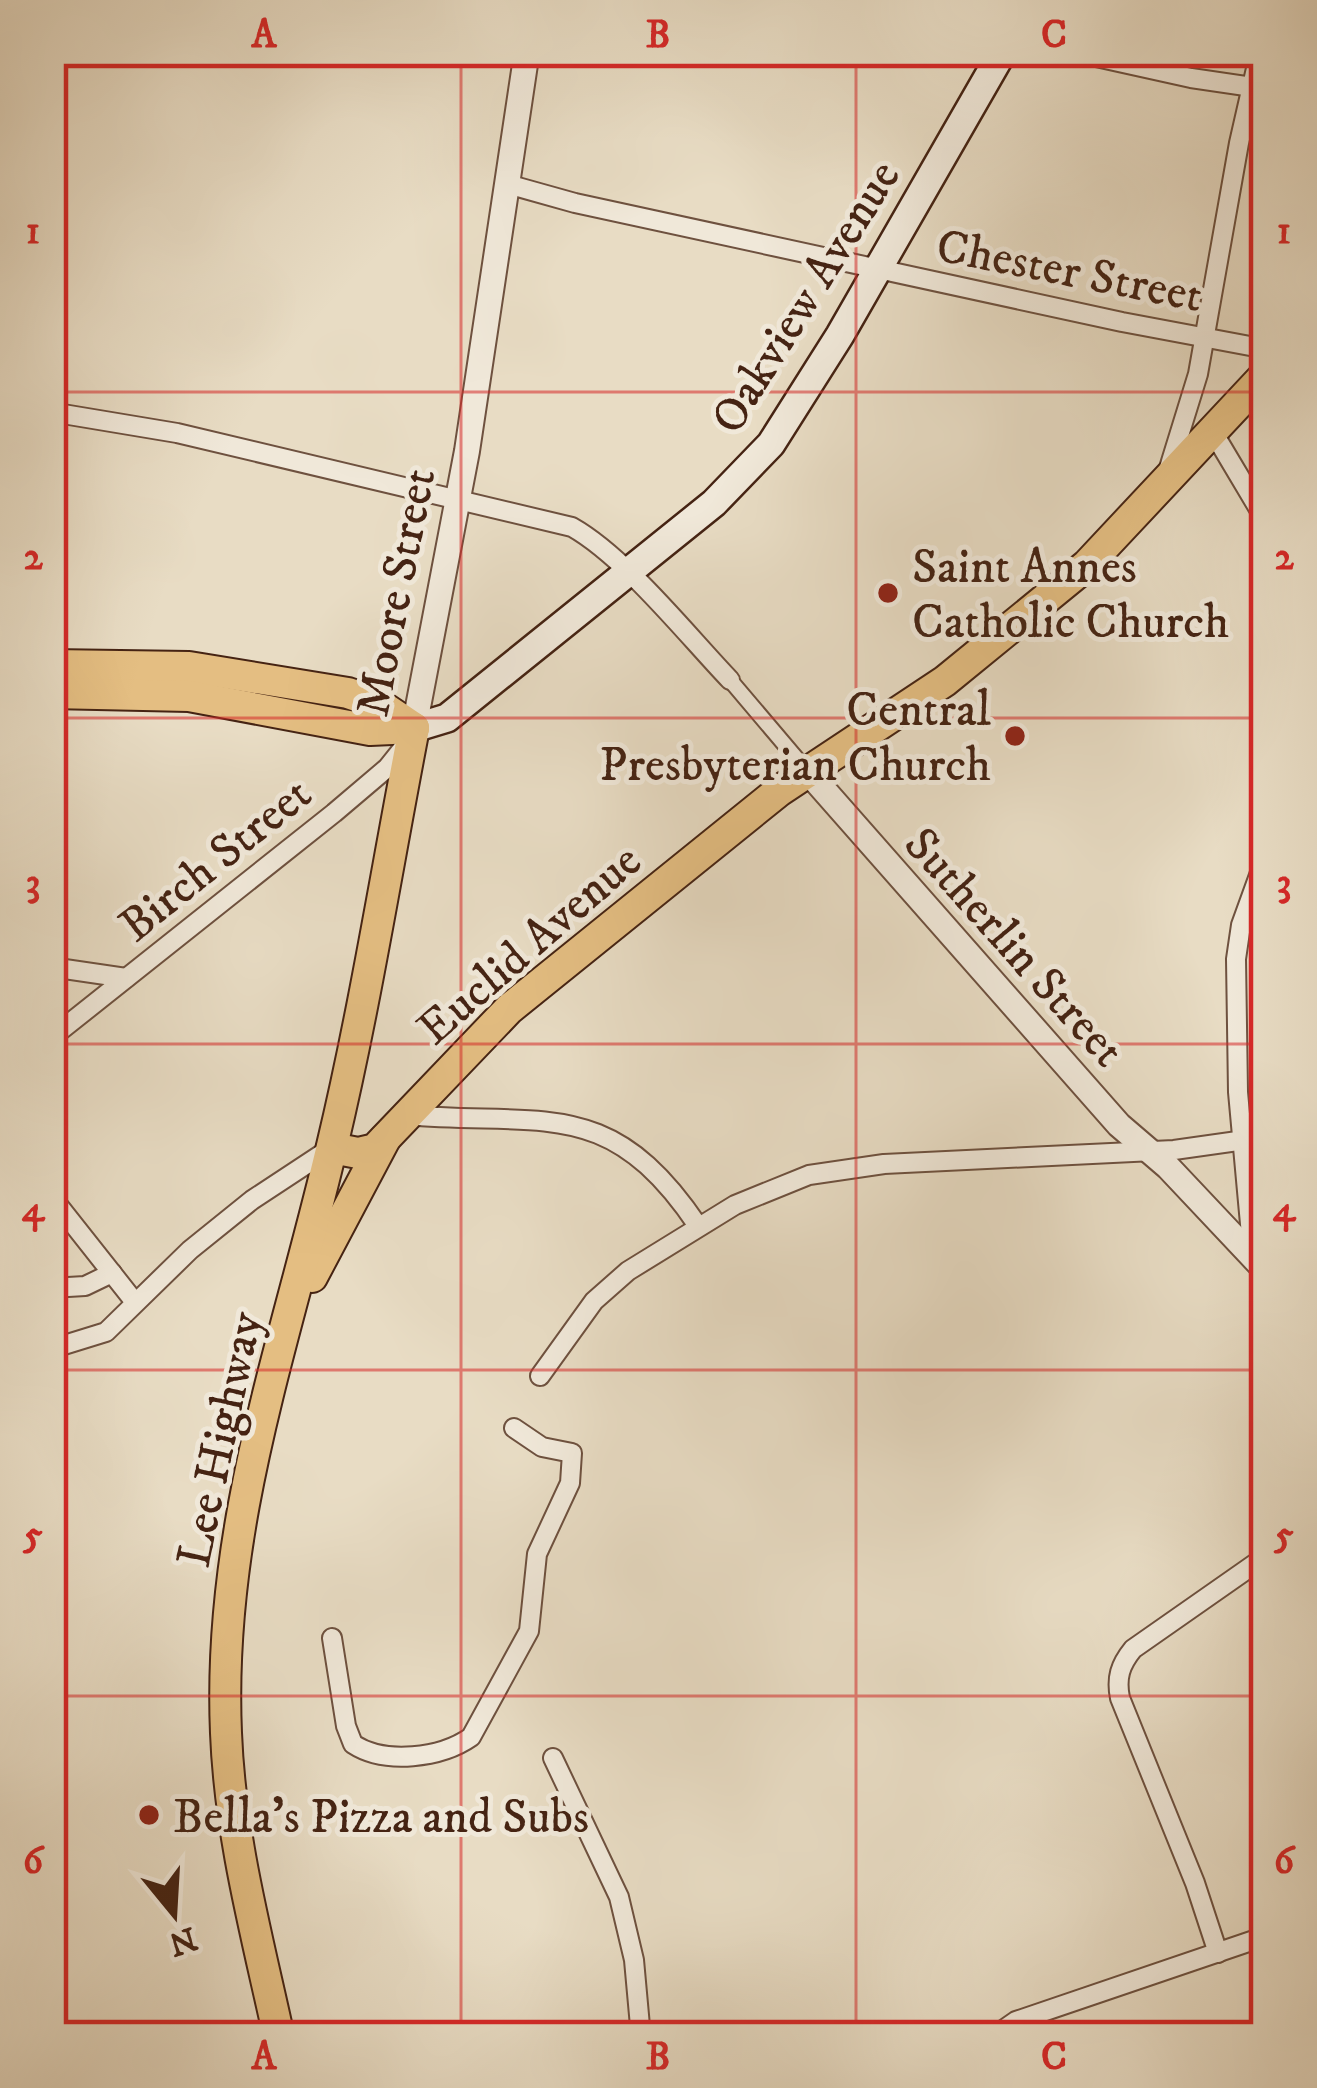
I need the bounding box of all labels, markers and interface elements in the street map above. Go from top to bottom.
text: A [251,11,278,60]
text: B [646,11,670,60]
text: C [1041,11,1067,60]
street label: Oakview Avenue [699,150,914,445]
text: 1 [26,207,40,256]
text: 1 [1277,207,1291,256]
street label: Chester Street [931,217,1208,327]
street label: Moore Street [344,464,450,722]
text: 2 [23,533,43,582]
text: 2 [1274,533,1294,582]
place label: Saint Annes Catholic Church [912,538,1229,653]
marker: Saint Annes Catholic Church [875,580,901,606]
place label: Central Presbyterian Church [599,681,992,796]
marker: Central Presbyterian Church [1002,723,1028,749]
street label: Birch Street [108,765,324,956]
street label: Sutherlin Street [890,816,1137,1080]
street label: Euclid Avenue [406,832,654,1059]
text: 3 [26,859,40,908]
text: 3 [1277,859,1291,908]
text: 4 [22,1185,46,1234]
text: 4 [1273,1185,1297,1234]
street label: Lee Highway [165,1306,277,1573]
text: 5 [22,1511,43,1560]
text: 5 [1273,1511,1294,1560]
place label: Bella's Pizza and Subs [173,1788,589,1848]
marker: Bella's Pizza and Subs [136,1802,162,1828]
text: 6 [23,1837,45,1886]
text: 6 [1274,1837,1296,1886]
north arrow [114,1854,234,1974]
text: N [163,1916,202,1964]
text: A [251,2033,278,2082]
text: B [646,2033,670,2082]
text: C [1041,2033,1067,2082]

